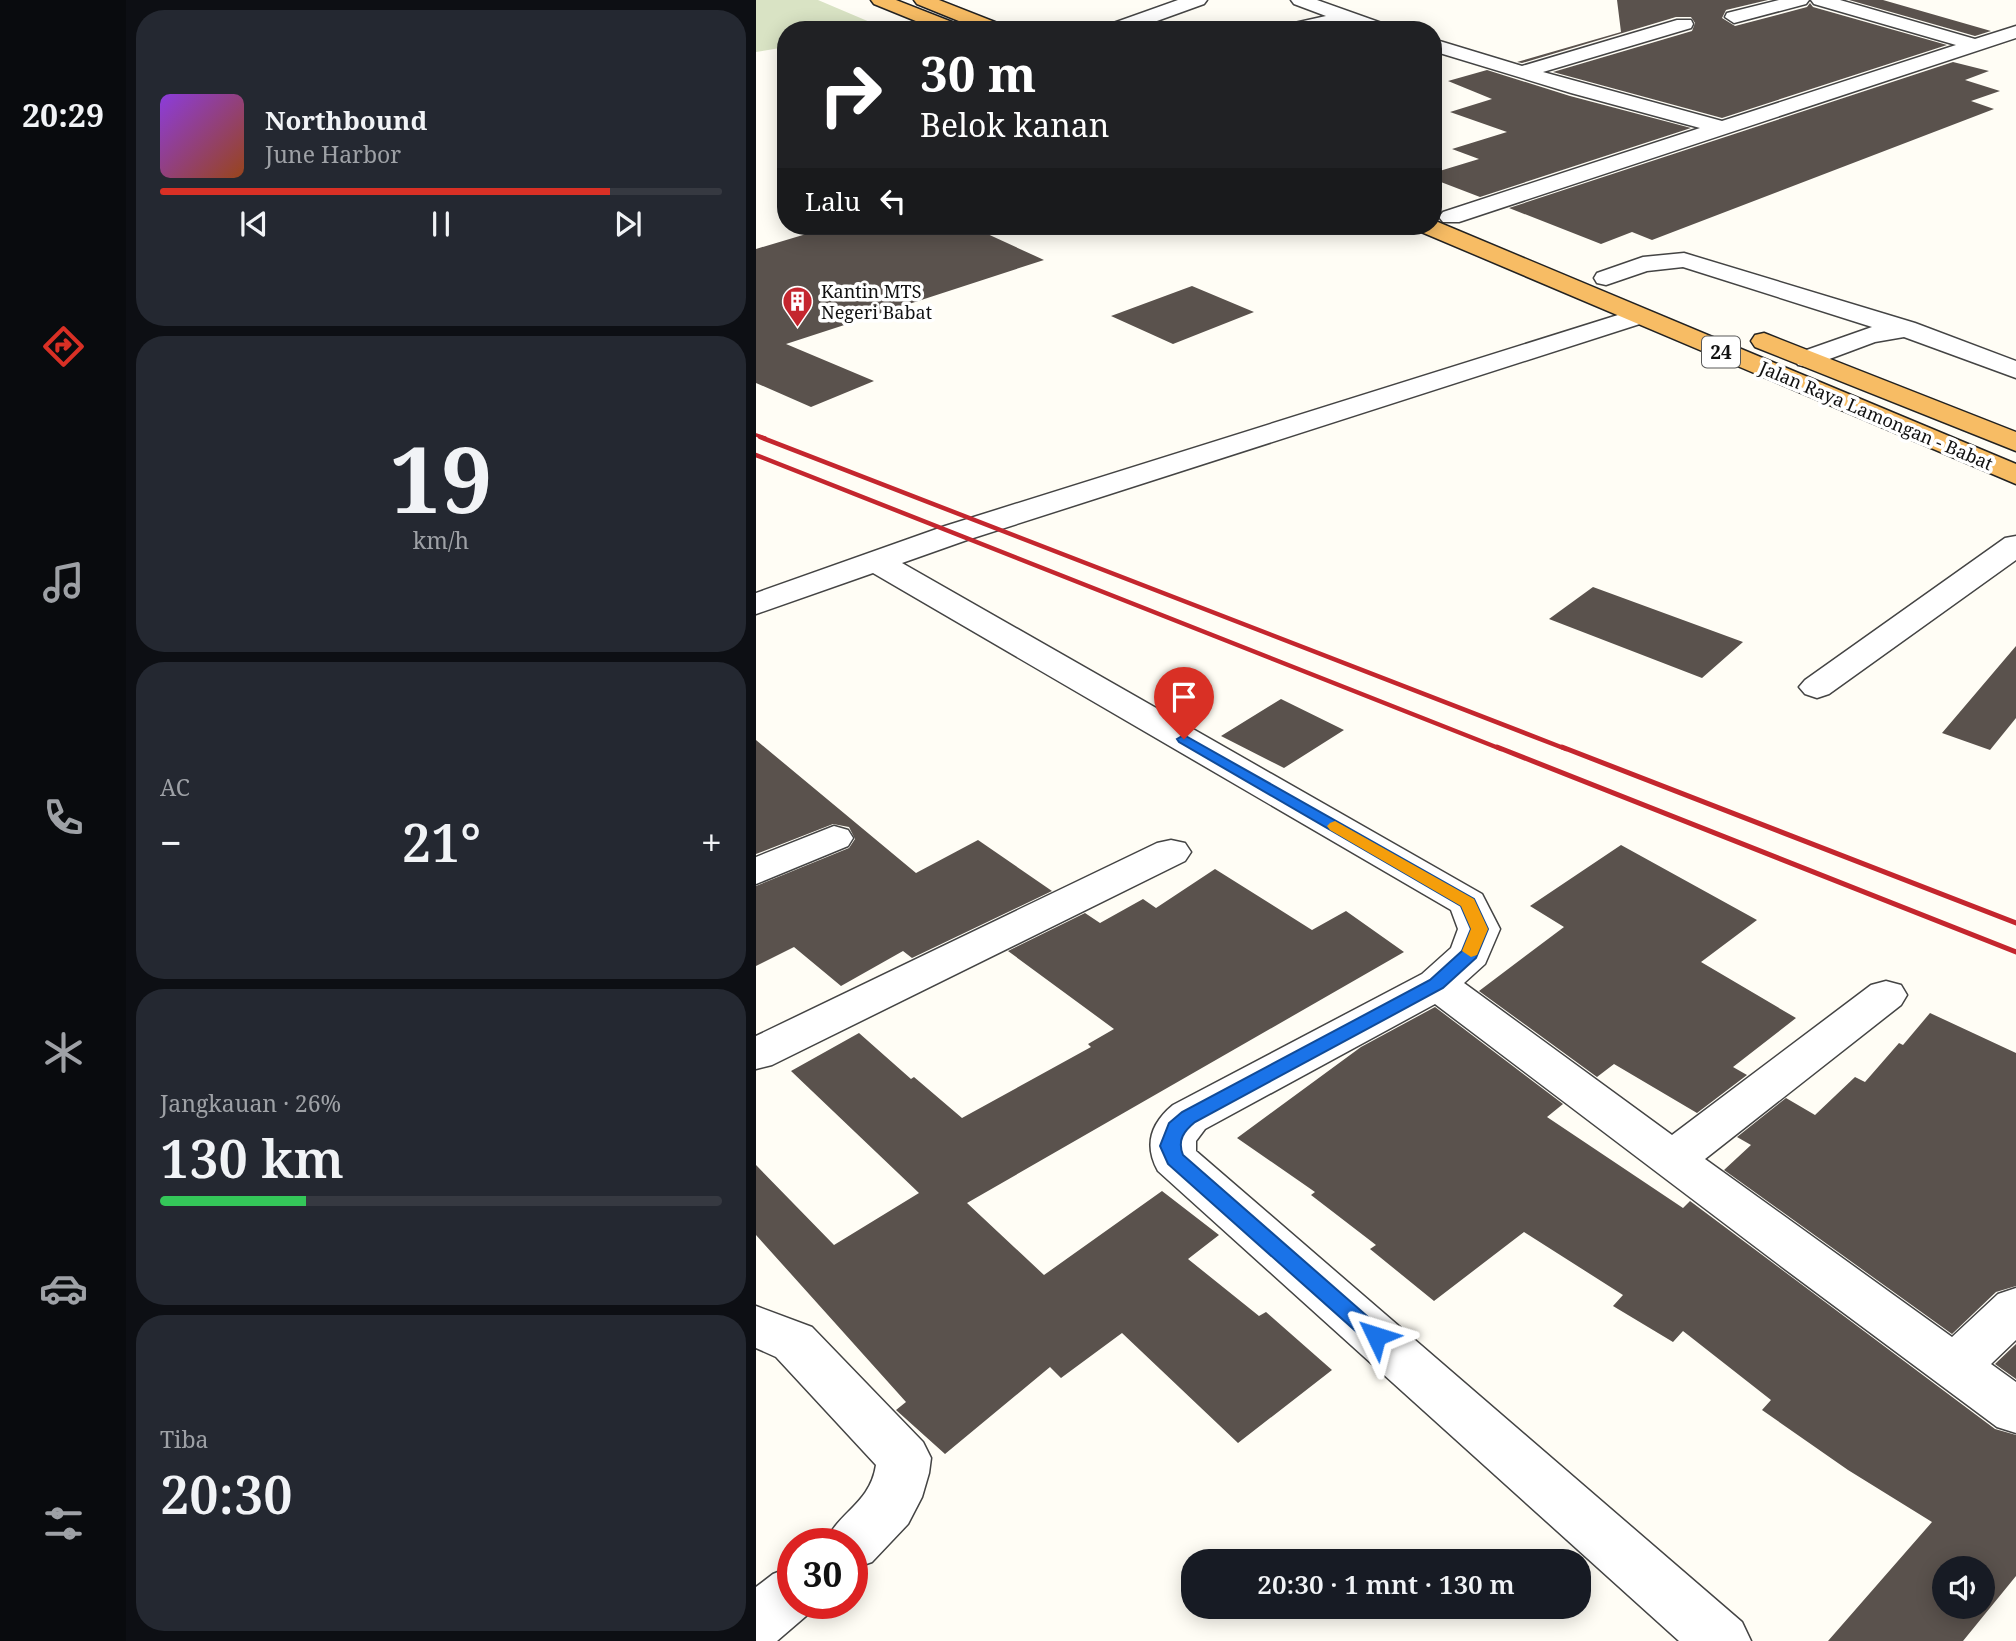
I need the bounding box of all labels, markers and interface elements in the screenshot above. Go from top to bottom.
text: 30 m [920,40,1036,106]
icon: right [805,49,896,140]
text: 20:29 [22,93,104,136]
text: Northbound [265,102,427,138]
text: Belok kanan [920,103,1110,146]
text: June Harbor [265,138,401,170]
icon: left [874,182,912,220]
text: Lalu [805,183,860,219]
icon: previous [235,205,273,243]
icon: pause [422,205,460,243]
icon: next [609,205,647,243]
place label: Kantin MTS Negeri Babat [821,279,932,324]
building icon: Kantin MTS Negeri Babat [781,285,815,329]
icon: directions [39,322,88,371]
road number: 24 [1702,336,1740,368]
street label: Jalan Raya Lamongan - Babat [1755,355,1997,475]
text: 19 [390,416,492,540]
text: km/h [413,524,469,556]
icon: music [39,558,88,607]
pin [1154,667,1214,739]
icon: arrive [1165,678,1203,716]
text: AC [160,771,190,803]
icon: phone [39,793,88,842]
text: 21° [402,806,481,877]
text: − [160,816,182,868]
text: + [701,816,722,868]
icon: climate [39,1028,88,1077]
text: Jangkauan · 26% [160,1087,341,1119]
text: 130 km [160,1122,344,1193]
icon: car [39,1264,88,1313]
position arrow [1339,1299,1413,1373]
text: Tiba [160,1423,209,1455]
text: 20:30 [160,1458,293,1529]
icon: filters [39,1499,88,1548]
speed limit sign: 30 [777,1528,868,1619]
map controls [1932,1556,1995,1619]
button: sound [1932,1556,1995,1619]
text: 20:30 · 1 mnt · 130 m [1257,1566,1515,1602]

